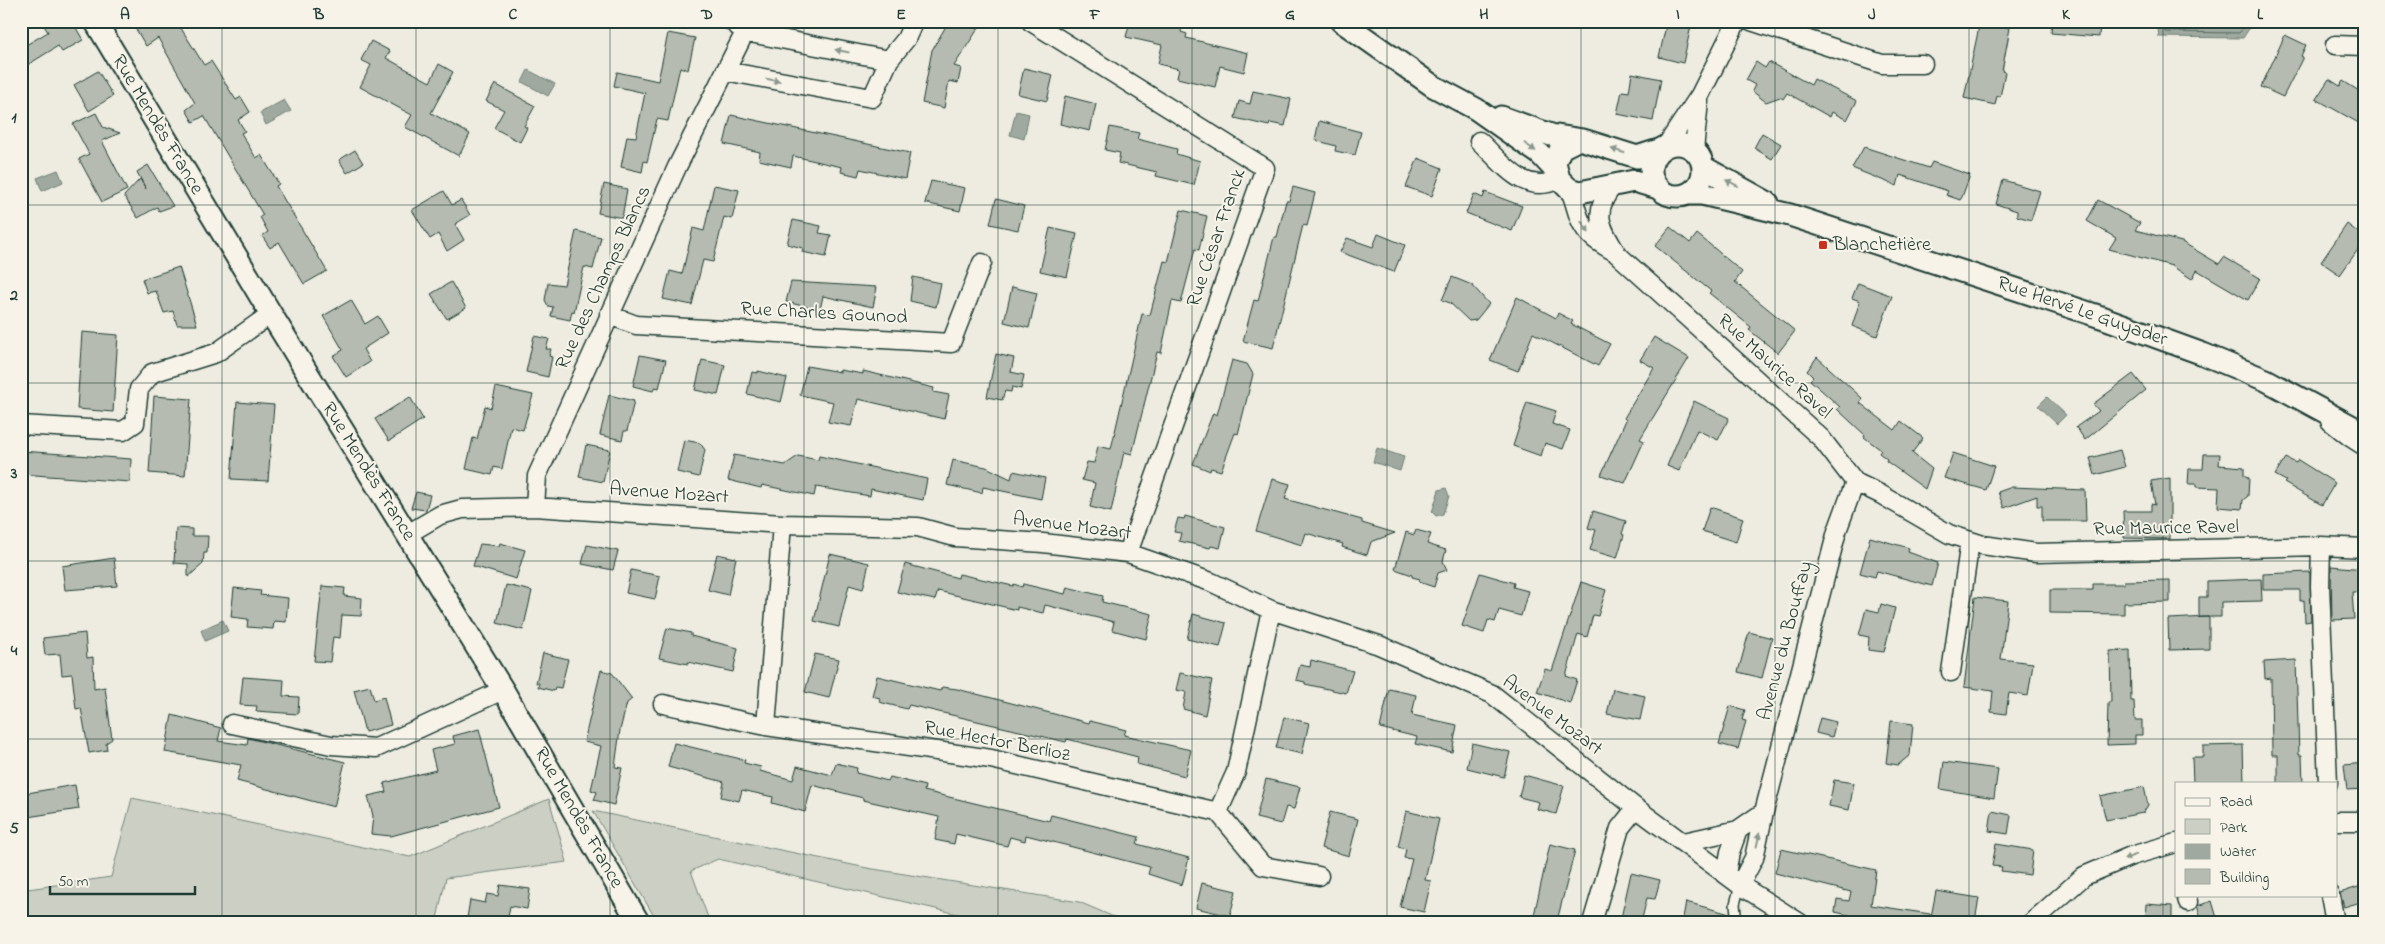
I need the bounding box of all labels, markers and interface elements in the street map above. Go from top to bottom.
text: A [120,3,130,27]
text: B [313,3,325,27]
text: C [509,3,518,27]
text: D [700,3,713,27]
text: E [896,3,906,27]
text: F [1089,3,1101,27]
text: G [1285,3,1295,27]
text: H [1479,3,1489,27]
text: I [1676,3,1680,27]
text: J [1868,3,1876,27]
text: K [2062,3,2071,27]
text: L [2257,3,2264,27]
one-way arrow [833,46,849,54]
street label: Rue Mendès France [104,49,210,201]
one-way arrow [765,77,781,85]
text: 1 [11,106,17,130]
one-way arrow [1524,142,1537,152]
one-way arrow [1611,146,1626,154]
street label: Rue César Franck [1180,165,1254,311]
one-way arrow [1725,179,1739,187]
street label: Rue des Champs Blancs [549,181,659,375]
one-way arrow [1580,221,1590,234]
place label: Blanchetière [1832,231,1931,260]
marker: Blanchetière [1817,239,1829,251]
street label: Rue Hervé Le Guyader [1993,269,2172,355]
text: 2 [9,284,18,308]
street label: Rue Charles Gounod [740,295,908,333]
street label: Rue Maurice Ravel [1710,307,1838,427]
street label: Rue Mendès France [314,397,422,547]
text: 3 [10,462,18,486]
street label: Avenue Mozart [608,475,730,513]
street label: Avenue Mozart [1011,505,1133,549]
street label: Rue Maurice Ravel [2093,513,2239,545]
street label: Avenue du Bouffay [1751,558,1821,724]
text: 4 [10,639,18,663]
street label: Avenue Mozart [1496,668,1609,764]
street label: Rue Hector Berlioz [921,714,1073,771]
street label: Rue Mendès France [526,742,630,894]
legend [2175,782,2338,896]
text: Road [2220,791,2253,813]
text: 5 [9,817,19,841]
text: Park [2220,817,2248,839]
one-way arrow [1754,831,1762,847]
text: Water [2220,841,2256,863]
one-way arrow [2122,854,2137,861]
scale bar [50,864,195,896]
text: Building [2219,867,2269,890]
text: 50 m [58,871,89,893]

